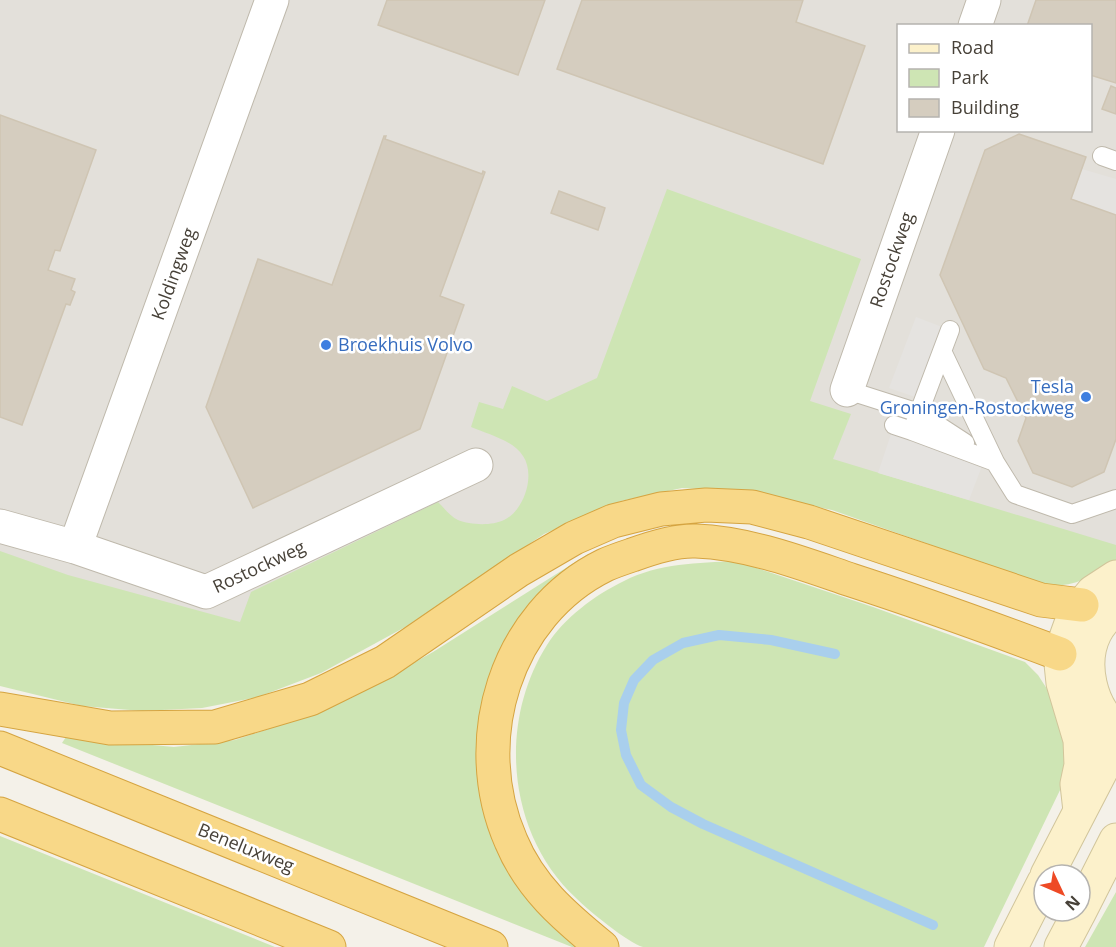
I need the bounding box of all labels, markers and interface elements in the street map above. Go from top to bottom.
legend [897,24,1092,132]
text: Road [951,35,994,59]
text: Park [951,65,989,89]
text: Building [951,95,1019,119]
street label: Rostockweg [863,208,919,311]
street label: Koldingweg [145,224,201,323]
place label: Broekhuis Volvo [338,332,473,356]
marker: Broekhuis Volvo [319,338,333,352]
place label: Tesla Groningen-Rostockweg [880,374,1074,419]
marker: Tesla Groningen-Rostockweg [1079,390,1093,404]
street label: Rostockweg [208,534,309,598]
street label: Beneluxweg [195,817,298,877]
north arrow [1032,863,1092,923]
text: N [1060,891,1085,916]

